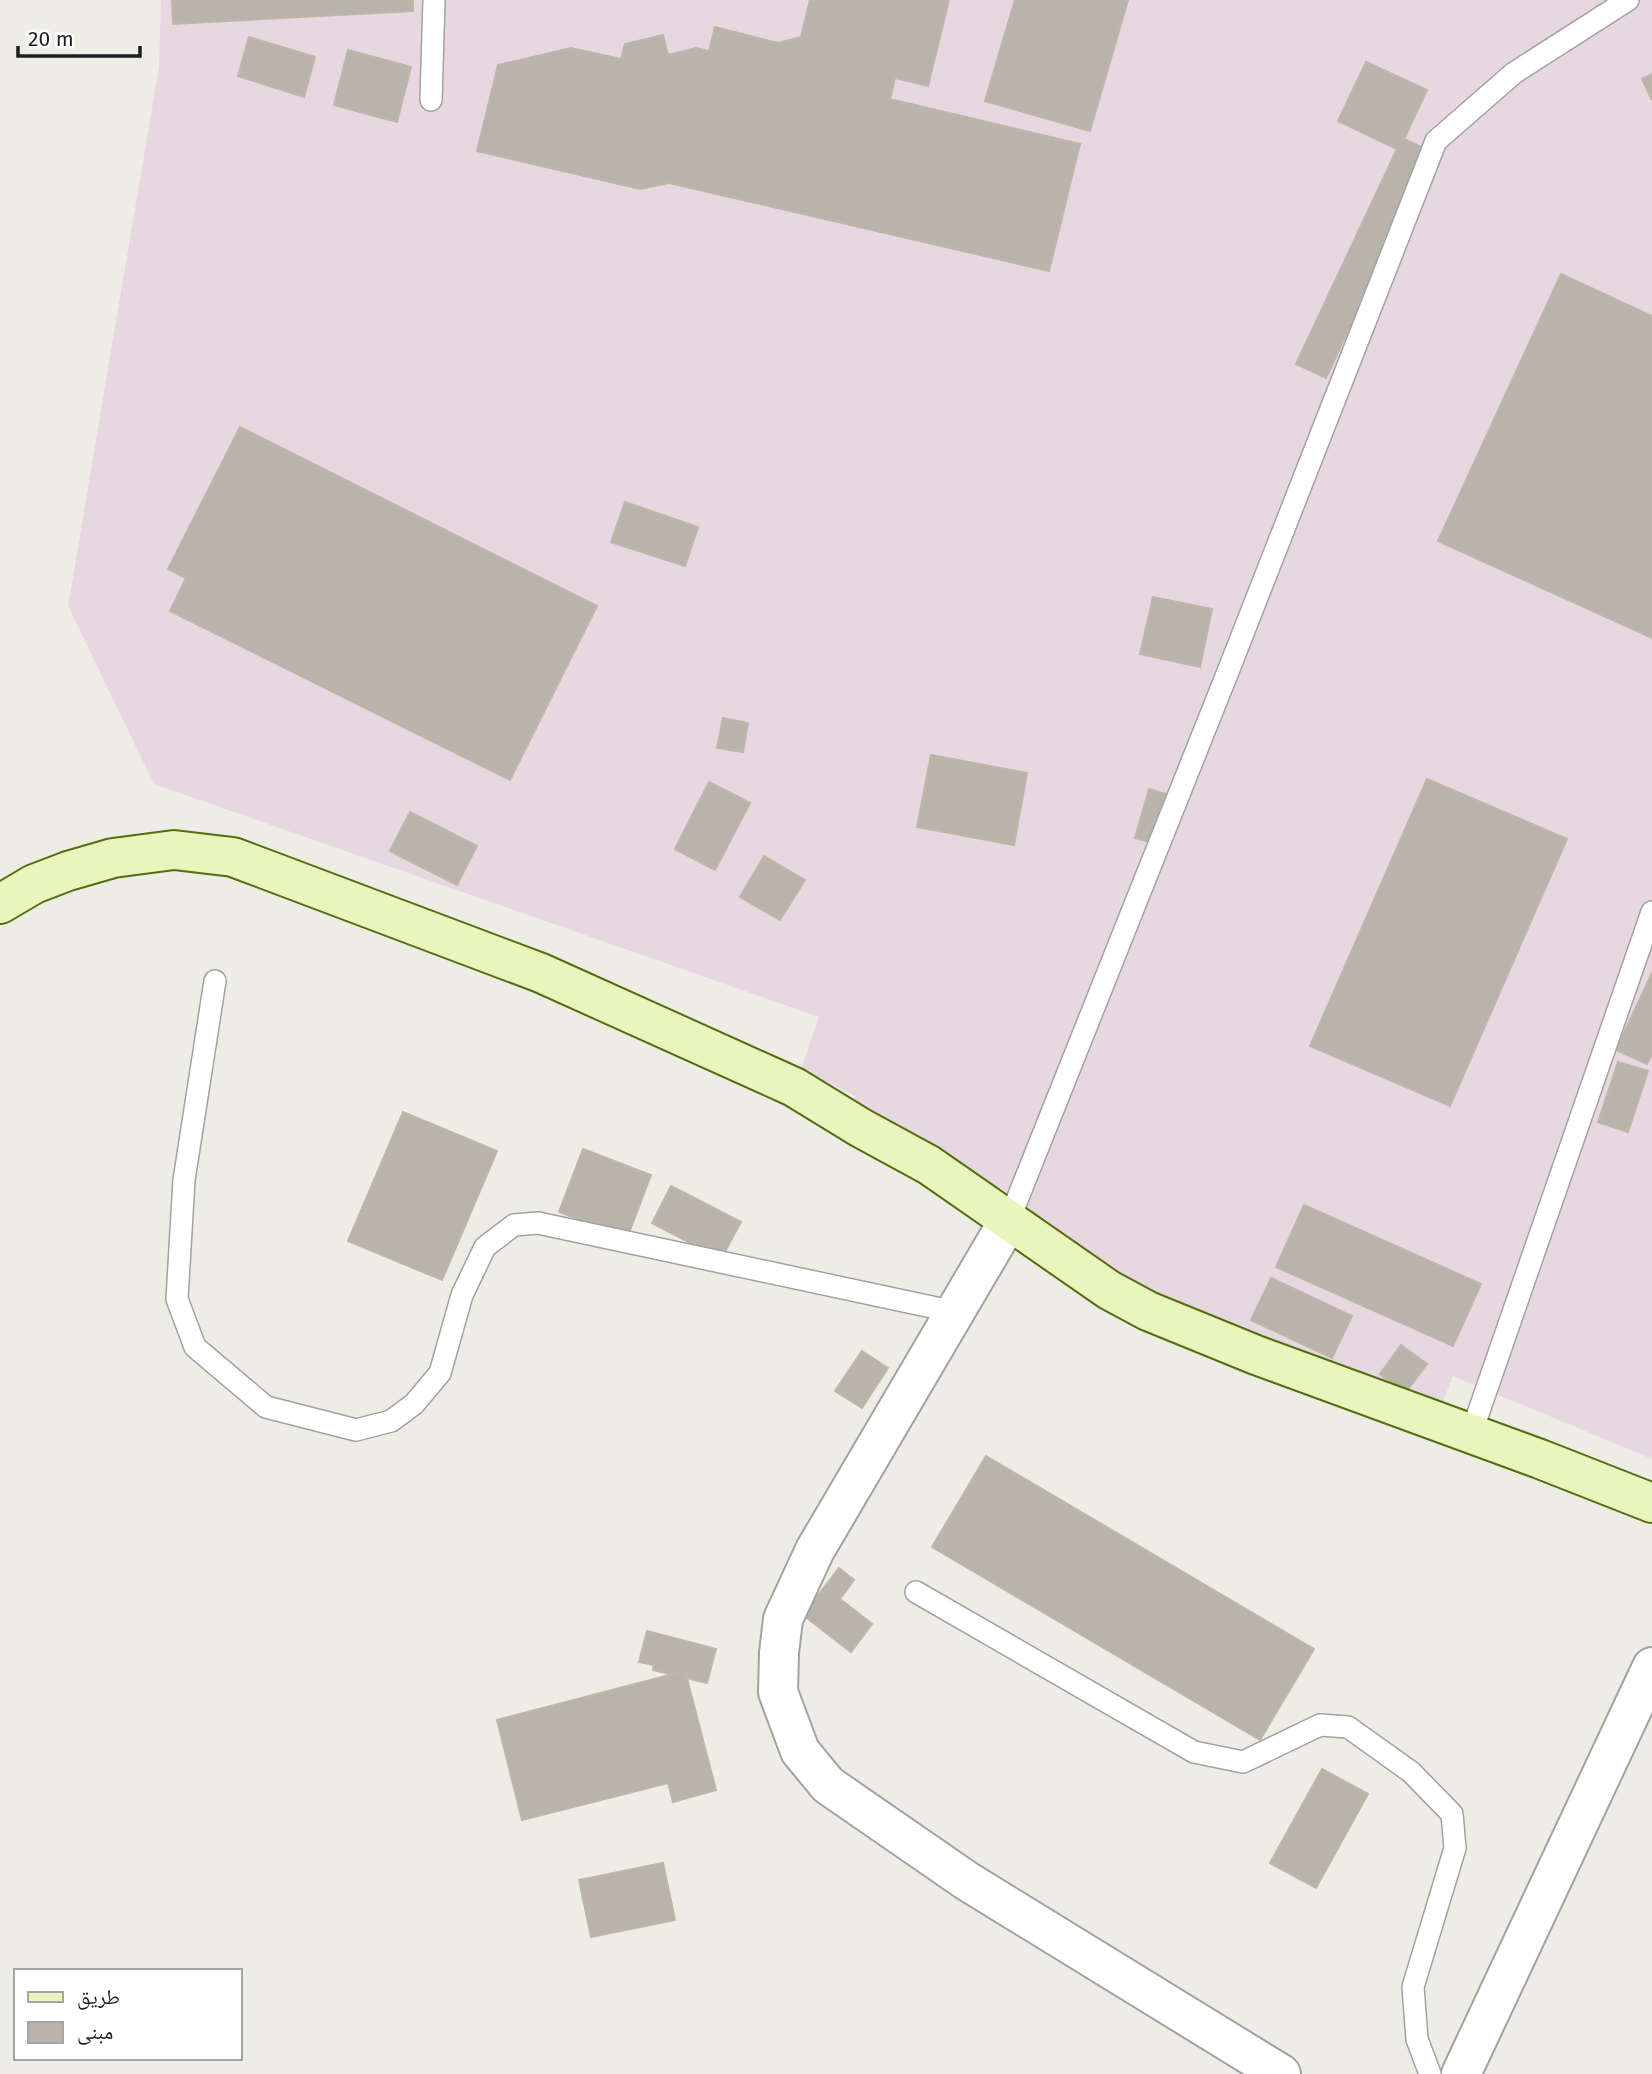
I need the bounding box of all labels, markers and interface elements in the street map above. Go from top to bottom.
scale bar [18,14,140,58]
text: 20 m [28,26,74,52]
legend [14,1969,242,2060]
text: طريق [77,1984,120,2010]
text: مبنى [77,2019,113,2045]

